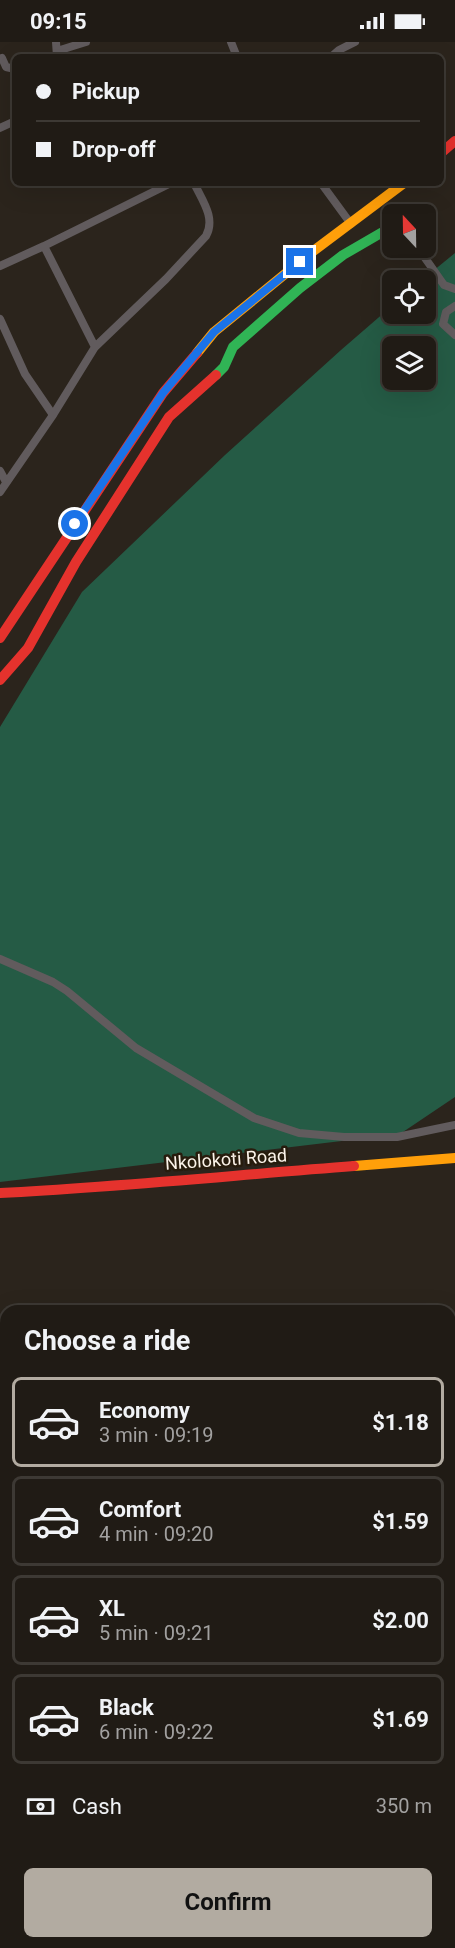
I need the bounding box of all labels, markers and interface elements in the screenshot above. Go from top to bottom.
text: 09:15 [30,9,87,34]
text: Pickup [72,79,140,104]
text: Drop-off [72,137,156,162]
north arrow [382,204,436,258]
map controls [382,204,436,390]
route end [286,248,313,275]
button: locate [382,270,436,324]
button: layers [382,336,436,390]
route start [61,510,88,537]
street label: Nkolokoti Road [164,1144,288,1174]
text: Choose a ride [24,1325,190,1357]
icon: car [27,1395,81,1449]
text: Economy [99,1398,190,1423]
text: $1.18 [372,1410,429,1435]
text: 3 min · 09:19 [99,1423,214,1447]
icon: car [27,1494,81,1548]
text: Comfort [99,1497,181,1522]
text: $1.59 [372,1509,429,1534]
text: 4 min · 09:20 [99,1522,214,1546]
icon: car [27,1593,81,1647]
text: XL [99,1596,125,1621]
text: $2.00 [372,1608,429,1633]
text: 5 min · 09:21 [99,1621,214,1645]
icon: car [27,1692,81,1746]
text: Black [99,1695,154,1720]
text: $1.69 [372,1707,429,1732]
text: 6 min · 09:22 [99,1720,214,1744]
icon: cash [24,1790,57,1823]
text: Cash [72,1794,122,1819]
text: 350 m [376,1794,432,1818]
button: Confirm [24,1868,432,1937]

